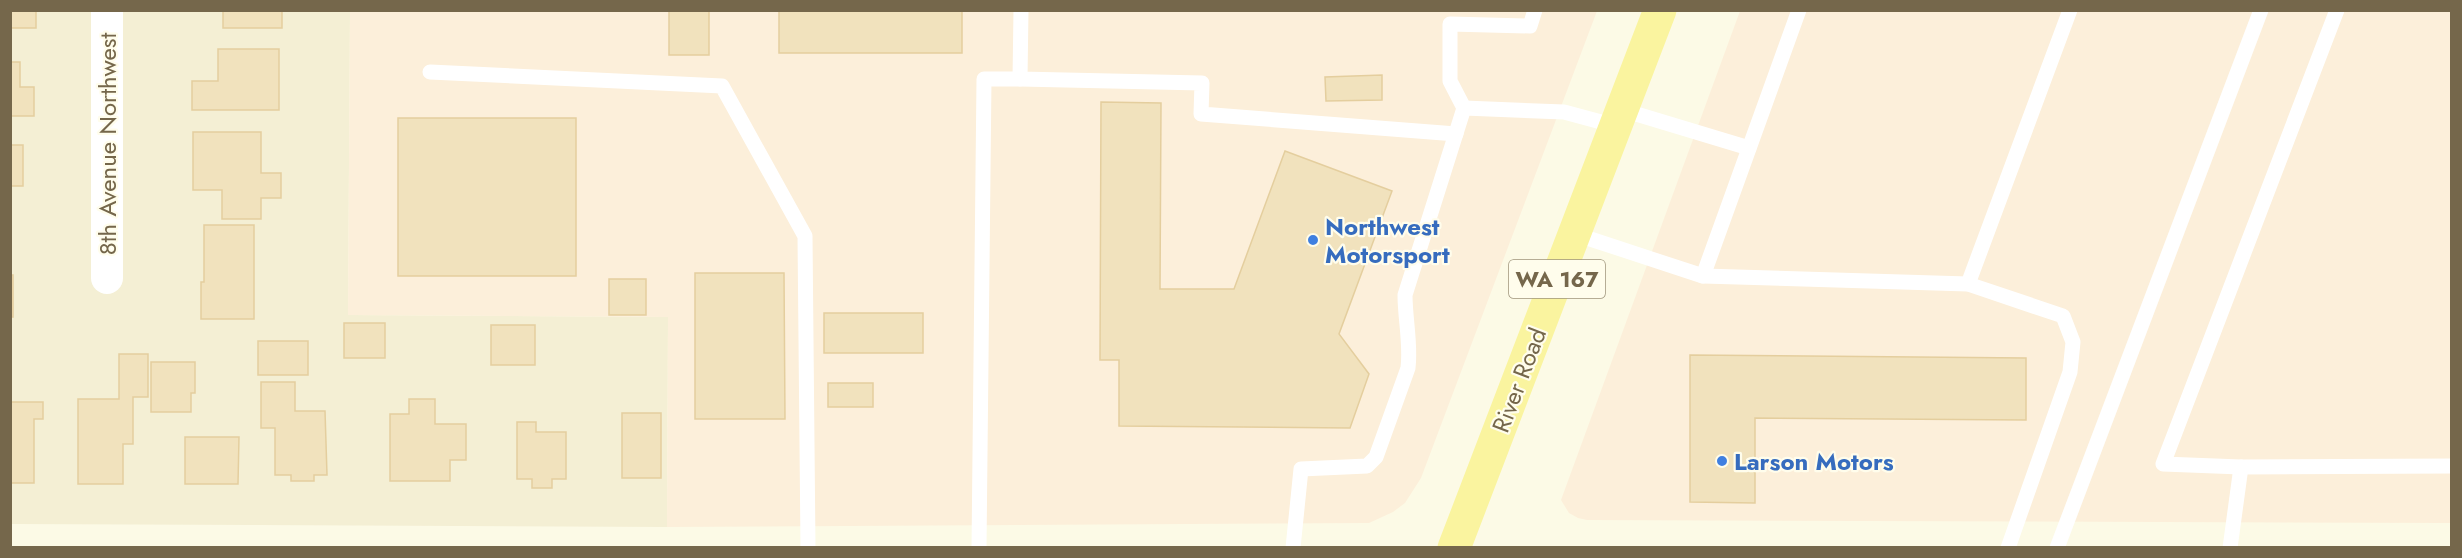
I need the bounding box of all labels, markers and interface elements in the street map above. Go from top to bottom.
street label: 8th Avenue Northwest [90,32,125,255]
place label: Northwest Motorsport [1325,209,1450,272]
marker: Northwest Motorsport [1306,233,1320,247]
road number: WA 167 [1509,260,1605,298]
street label: River Road [1483,323,1555,437]
place label: Larson Motors [1734,444,1894,479]
marker: Larson Motors [1715,454,1729,468]

